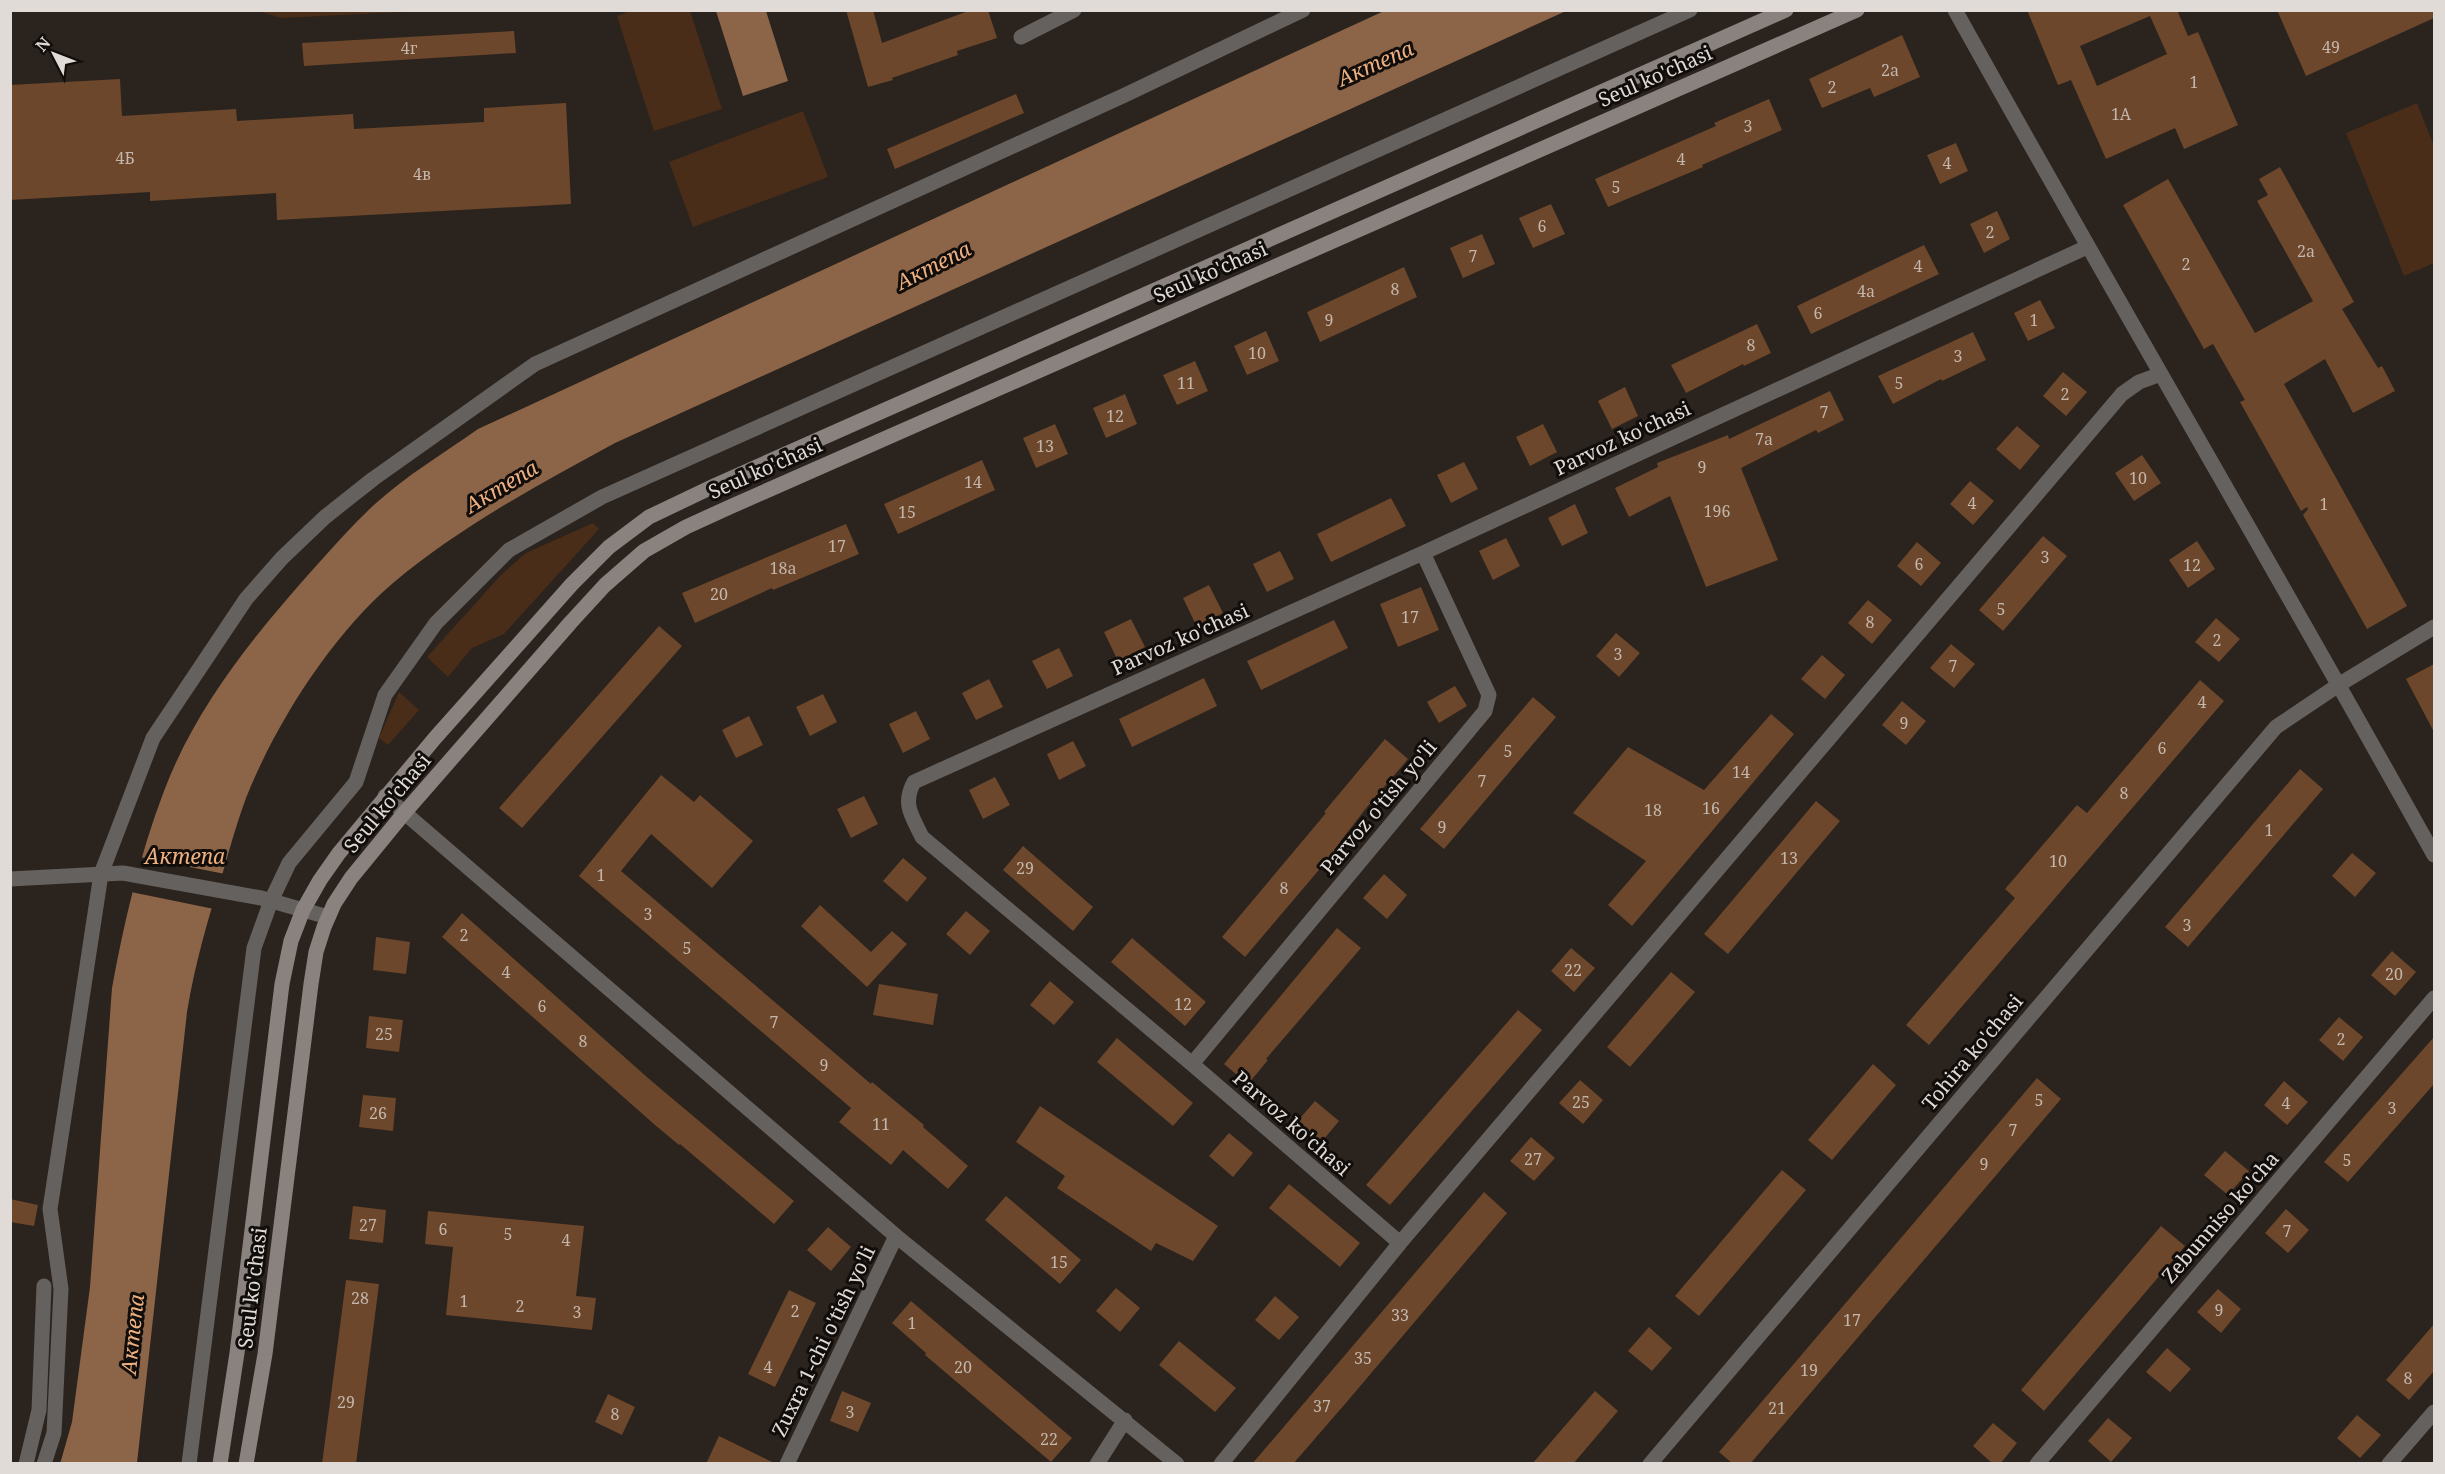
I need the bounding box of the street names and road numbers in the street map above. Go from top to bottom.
street label: Seul ko'chasi [1594,39,1717,113]
street label: Seul ko'chasi [1149,235,1272,309]
street label: Parvoz ko'chasi [1550,394,1695,481]
street label: Seul ko'chasi [704,431,827,505]
street label: Parvoz ko'chasi [1107,596,1253,681]
street label: Parvoz o'tish yo'li [1314,734,1443,880]
street label: Seul ko'chasi [338,747,437,858]
street label: Tohira ko'chasi [1916,988,2029,1116]
street label: Parvoz ko'chasi [1228,1064,1357,1182]
street label: Zebunniso ko'cha [2155,1145,2285,1289]
street label: Seul ko'chasi [231,1225,273,1350]
street label: Zuxra 1-chi o'tish yo'li [765,1241,881,1441]

